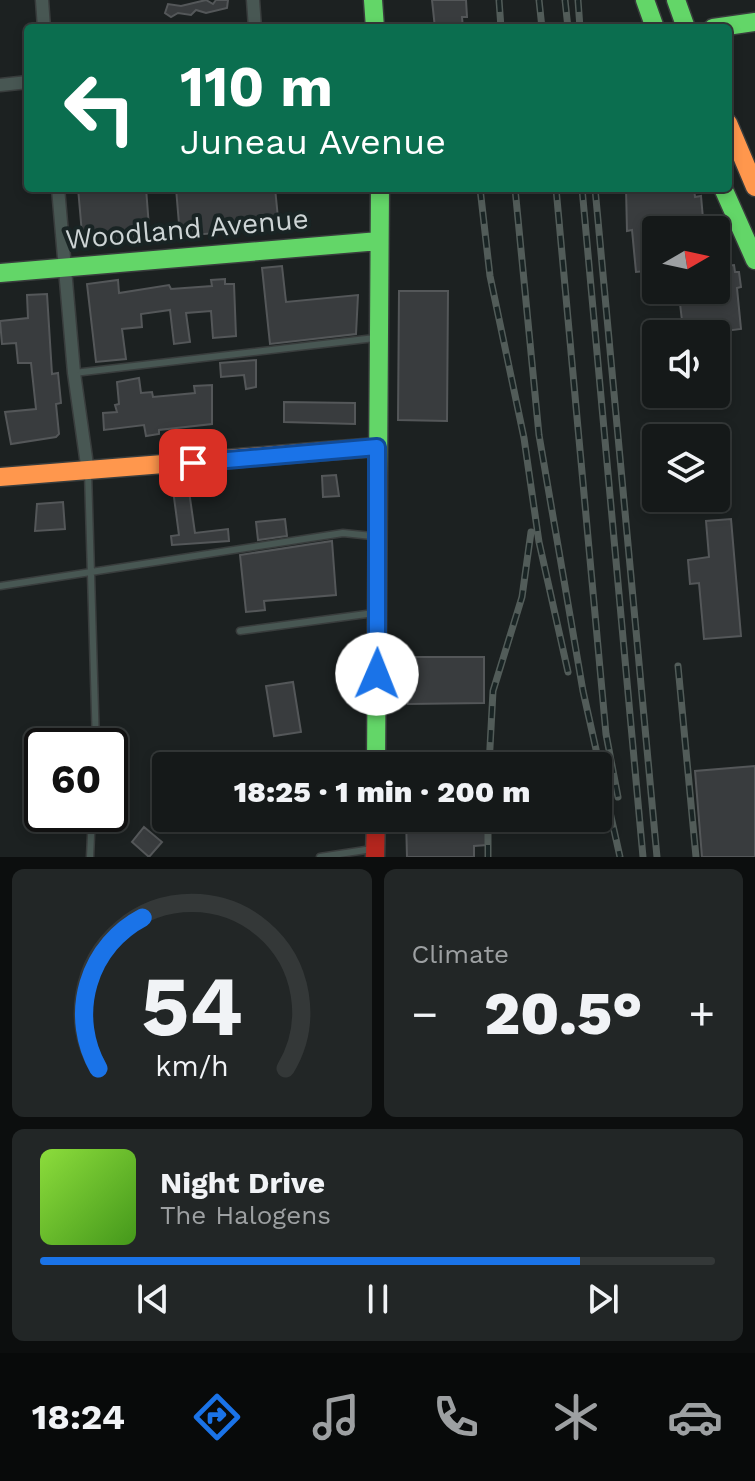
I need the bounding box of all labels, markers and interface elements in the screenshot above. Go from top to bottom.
text: 110 m [180,54,333,120]
icon: left [48,56,152,160]
text: Juneau Avenue [180,121,446,163]
street label: Woodland Avenue [64,202,310,256]
north arrow [642,216,730,304]
map controls [642,216,730,512]
button: sound [642,320,730,408]
button: layers [642,424,730,512]
pin [159,429,227,497]
icon: arrive [171,441,215,485]
position arrow [335,632,419,716]
speed limit sign: 60 [24,728,128,832]
text: 18:25 · 1 min · 200 m [234,774,530,809]
text: Climate [412,939,509,969]
text: 54 [141,958,243,1055]
text: 20.5° [484,978,642,1049]
text: − [412,988,438,1040]
text: + [688,988,715,1040]
text: km/h [155,1049,229,1083]
text: Night Drive [160,1165,325,1200]
text: The Halogens [160,1200,331,1230]
icon: previous [131,1277,175,1321]
icon: pause [356,1277,400,1321]
icon: next [581,1277,625,1321]
icon: directions [189,1389,245,1445]
icon: music [308,1389,364,1445]
icon: phone [428,1389,484,1445]
icon: climate [548,1389,604,1445]
icon: car [667,1389,723,1445]
text: 18:24 [32,1396,125,1438]

